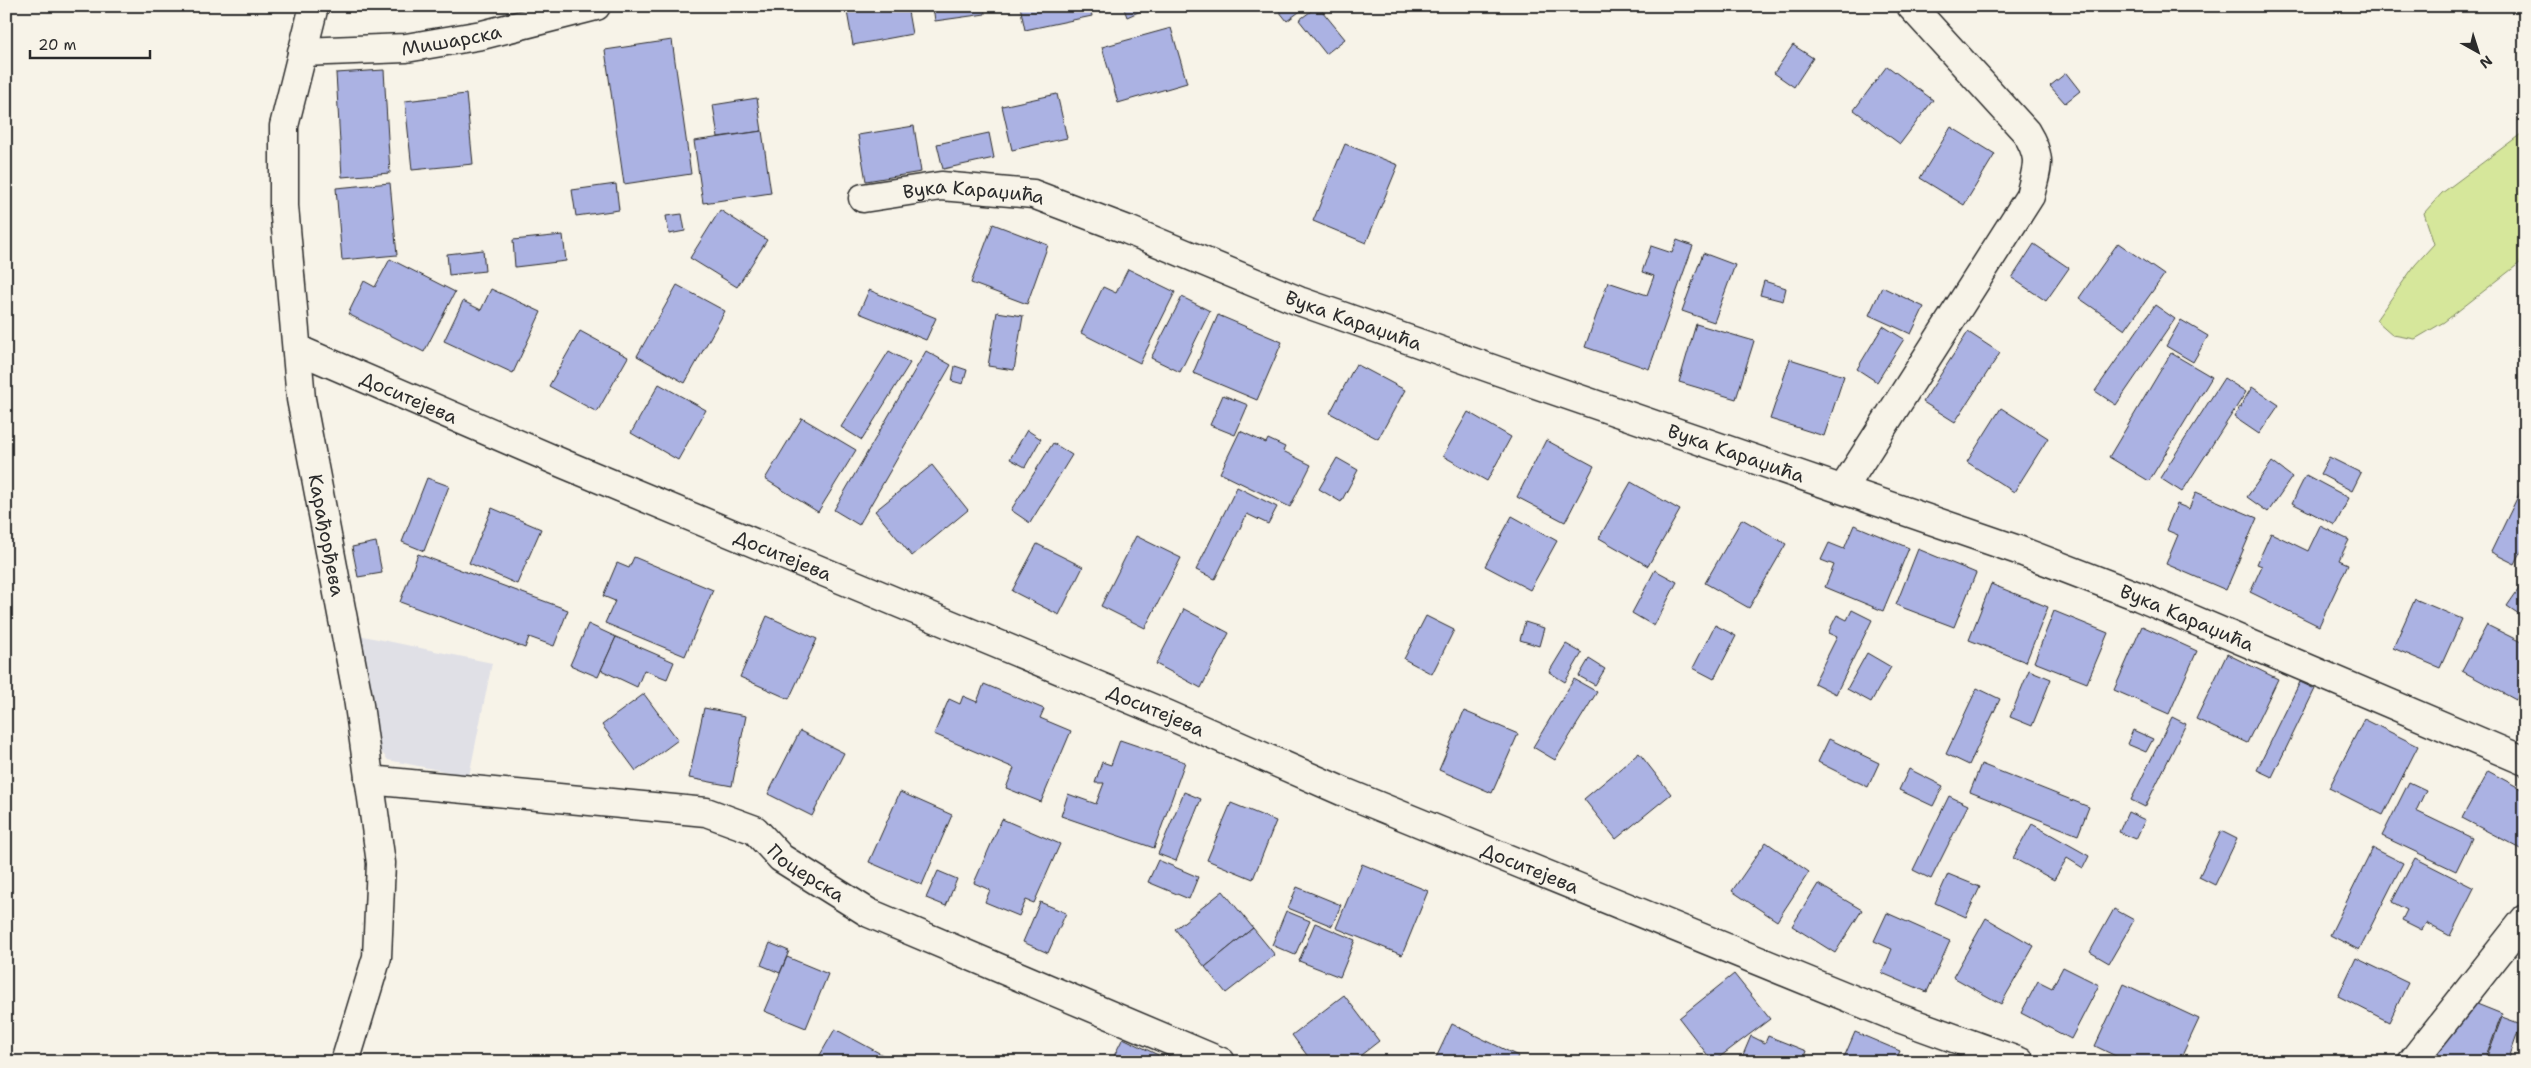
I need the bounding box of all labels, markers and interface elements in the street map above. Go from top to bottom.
street label: Мишарска [399,18,504,61]
scale bar [30,28,150,60]
north arrow [2454,28,2504,78]
text: 20 m [38,35,77,55]
text: N [2476,52,2496,73]
street label: Вука Караџића [901,173,1049,210]
street label: Вука Караџића [1282,284,1426,356]
street label: Доситејева [357,365,462,429]
street label: Вука Караџића [1664,418,1808,488]
street label: Карађорђева [303,472,351,599]
street label: Доситејева [731,524,836,586]
street label: Вука Караџића [2117,578,2258,657]
street label: Доситејева [1104,679,1209,742]
street label: Доситејева [1478,837,1583,899]
street label: Поцерска [762,839,850,907]

